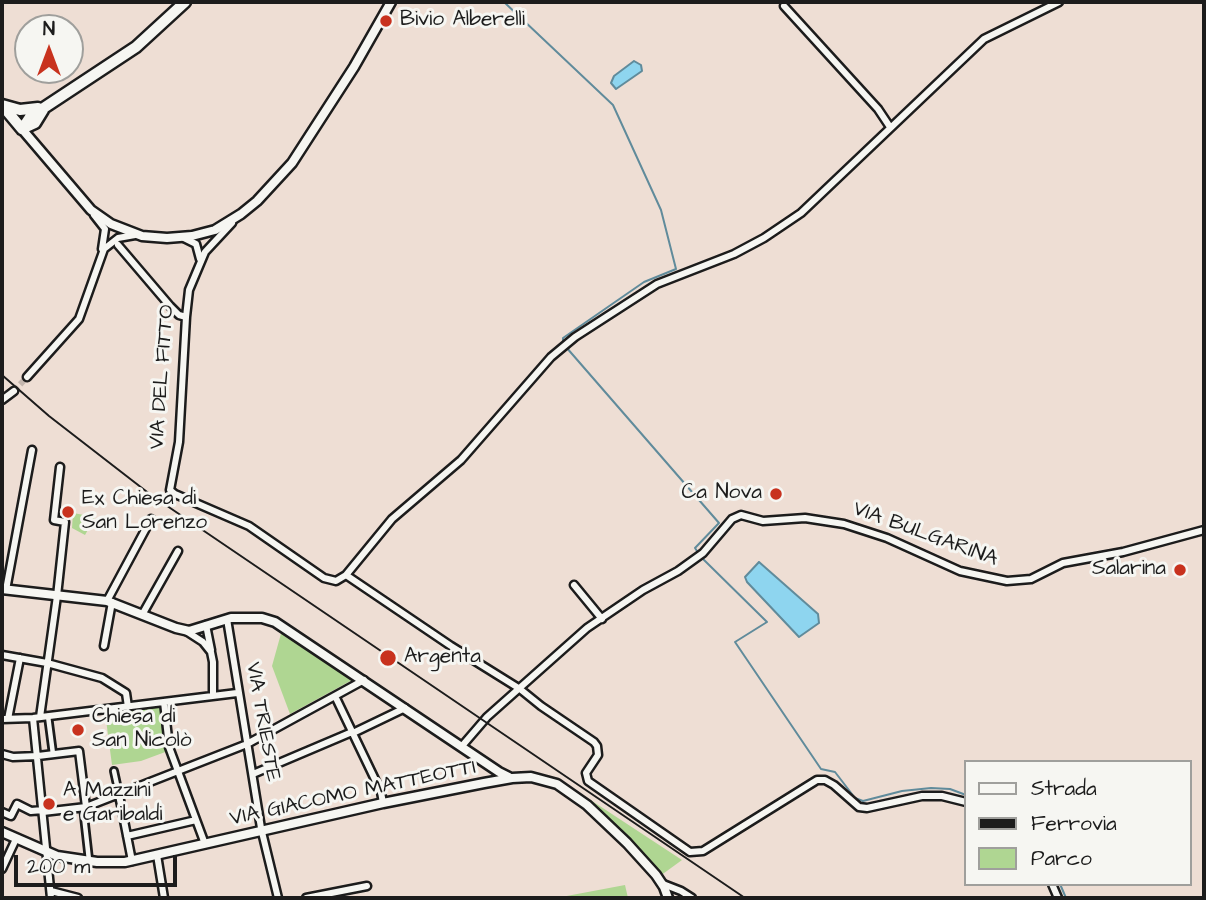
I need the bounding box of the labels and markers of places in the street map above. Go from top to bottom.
place label: Bivio Alberelli [400,8,525,34]
marker: Bivio Alberelli [378,13,394,29]
place label: Ca Nova [681,481,762,507]
marker: Ca Nova [768,486,784,502]
place label: Ex Chiesa di San Lorenzo [82,487,207,537]
marker: Ex Chiesa di San Lorenzo [60,504,76,520]
place label: Salarina [1092,557,1166,583]
marker: Salarina [1172,562,1188,578]
place label: Argenta [404,645,481,671]
marker: Argenta [378,648,398,668]
place label: Chiesa di San Nicolò [92,705,192,755]
marker: Chiesa di San Nicolò [70,722,86,738]
place label: A Mazzini e Garibaldi [63,779,162,829]
marker: A Mazzini e Garibaldi [41,796,57,812]

